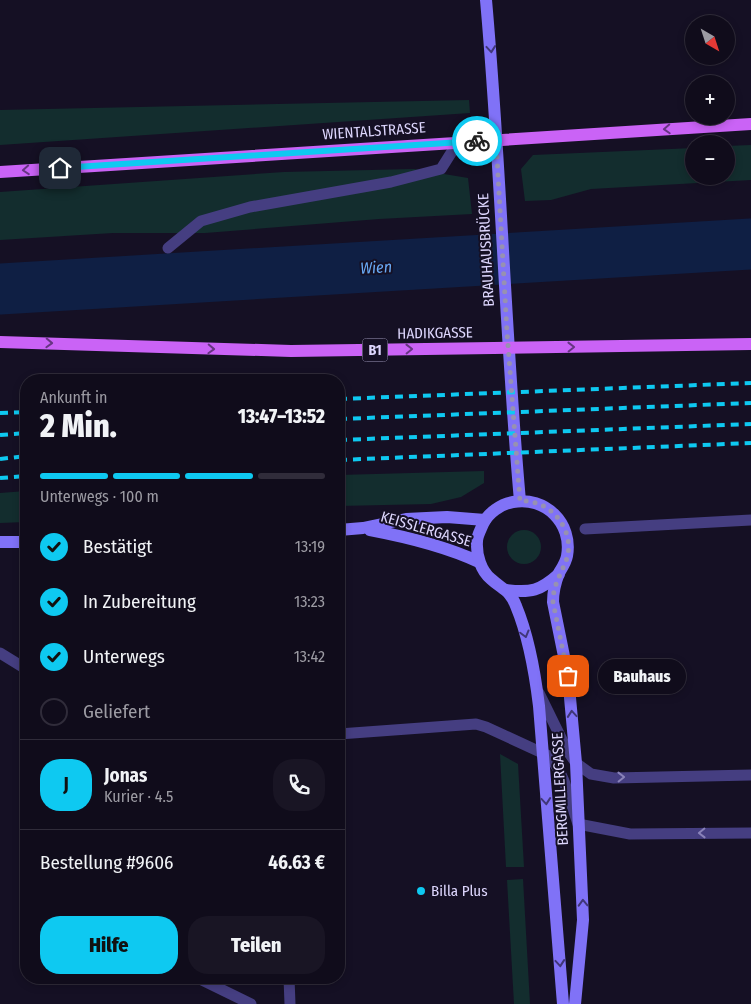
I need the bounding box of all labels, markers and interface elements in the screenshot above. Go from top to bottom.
north arrow [685,15,735,65]
map controls [685,15,735,185]
one-way arrow [485,45,496,53]
button: + [685,75,735,125]
courier [452,116,502,166]
street label: WIENTALSTRASSE [322,118,426,144]
one-way arrow [663,124,671,135]
icon: bike [463,127,491,155]
button: − [685,135,735,185]
pin [39,147,81,189]
icon: home [46,154,74,182]
one-way arrow [21,164,29,175]
street label: BRAUHAUSBRÜCKE [474,193,498,307]
water label: Wien [360,257,392,278]
street label: HADIKGASSE [397,323,473,343]
one-way arrow [45,338,53,349]
road number: B1 [362,338,388,362]
one-way arrow [568,342,575,352]
one-way arrow [207,343,215,354]
one-way arrow [405,344,413,354]
text: Ankunft in [40,388,107,407]
text: 13:47–13:52 [238,405,325,428]
text: 2 Min. [40,407,117,445]
text: Unterwegs · 100 m [40,487,159,506]
street label: KEISSLERGASSE [379,507,473,551]
icon: check [40,533,68,561]
text: Bestätigt [83,535,152,558]
text: 13:19 [295,537,325,556]
icon: check [40,588,68,616]
text: In Zubereitung [83,590,196,613]
text: 13:23 [294,592,325,611]
one-way arrow [519,630,529,638]
icon: check [40,643,68,671]
text: Unterwegs [83,645,165,668]
text: 13:42 [294,647,325,666]
pin [547,655,589,697]
callout: Bauhaus [598,658,686,694]
icon: bag [554,662,582,690]
text: Bauhaus [614,667,670,686]
text: Geliefert [83,700,150,723]
one-way arrow [567,710,578,718]
street label: BERGMILLERGASSE [548,732,572,846]
button: phone [273,759,325,811]
text: Jonas [104,764,147,787]
one-way arrow [617,772,625,783]
text: J [63,773,69,796]
text: Kurier · 4.5 [104,787,173,806]
one-way arrow [540,797,551,805]
one-way arrow [698,828,706,838]
text: Bestellung #9606 [40,851,174,874]
text: 46.63 € [268,851,325,874]
place label: Billa Plus [431,882,488,900]
marker: Billa Plus [415,885,427,897]
one-way arrow [578,899,588,906]
button: Hilfe [40,916,178,974]
button: Teilen [188,916,325,974]
one-way arrow [554,959,565,967]

